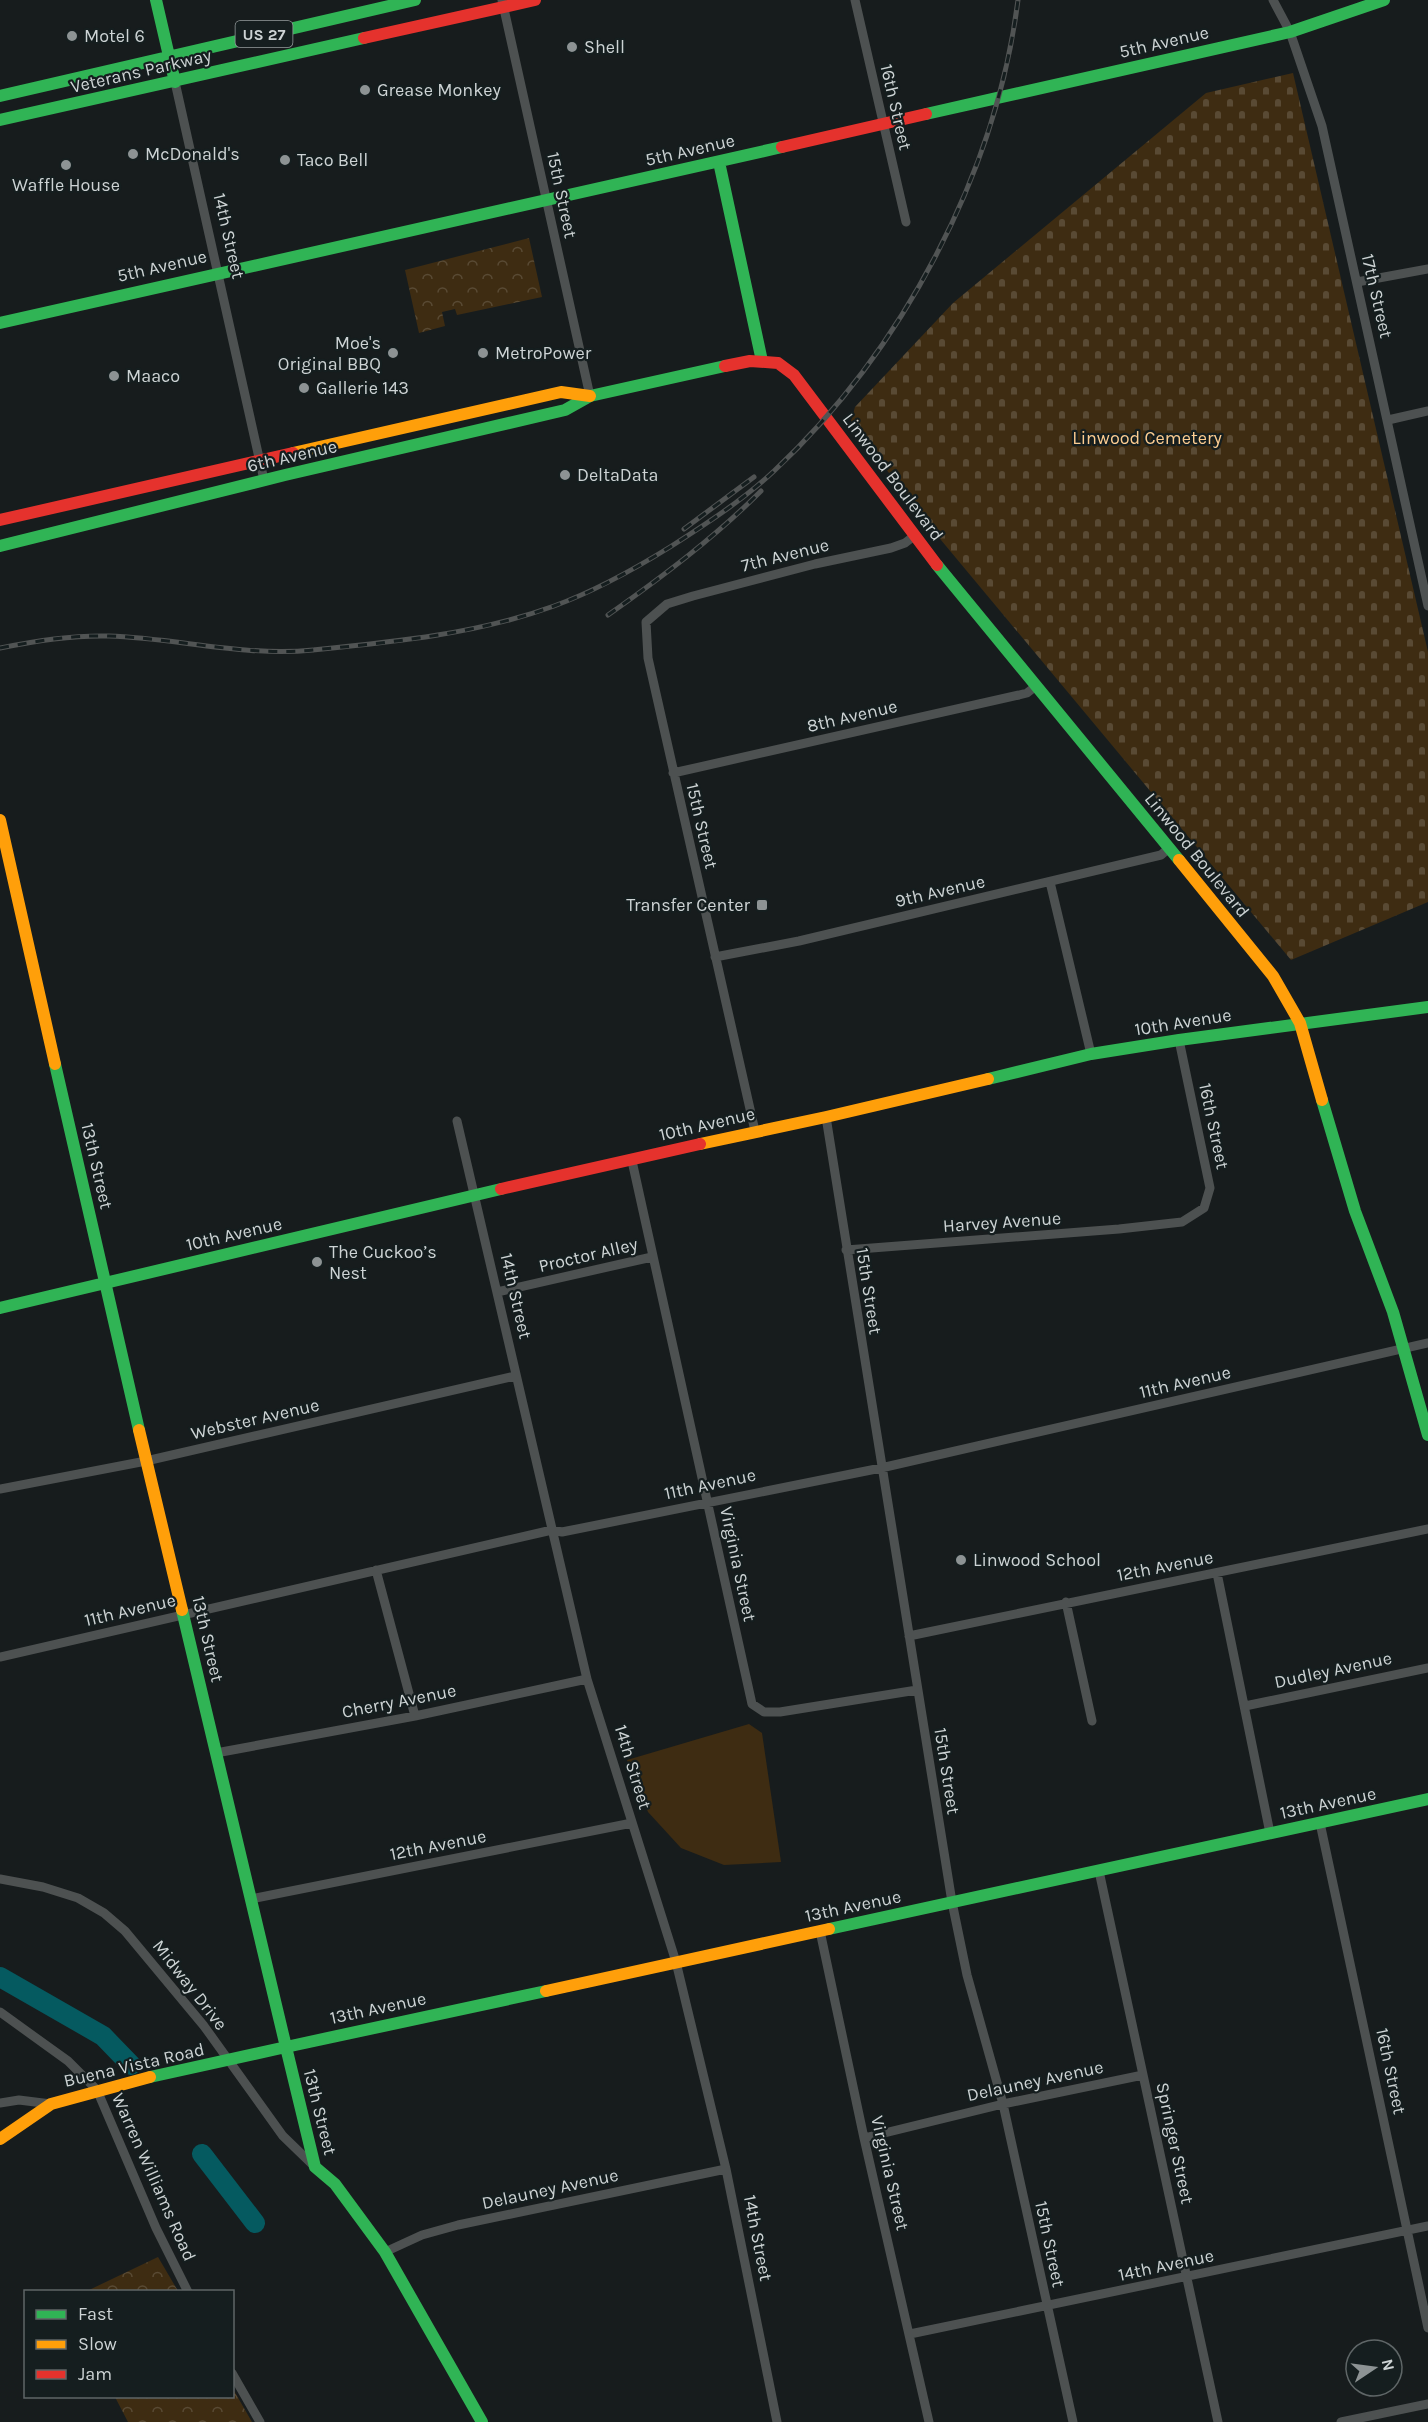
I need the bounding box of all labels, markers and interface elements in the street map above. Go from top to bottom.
road number: US 27 [236,21,292,47]
street label: 5th Avenue [1117,21,1211,63]
place label: Motel 6 [84,25,145,47]
marker: Motel 6 [65,29,79,43]
place label: Shell [584,36,625,58]
marker: Shell [565,40,579,54]
street label: Veterans Parkway [69,44,214,98]
street label: 16th Street [875,62,917,152]
place label: Grease Monkey [377,79,502,101]
marker: Grease Monkey [358,83,372,97]
street label: 5th Avenue [643,129,737,171]
place label: McDonald's [145,143,240,165]
marker: McDonald's [126,147,140,161]
place label: Taco Bell [297,149,368,171]
street label: 15th Street [542,150,582,240]
marker: Taco Bell [278,153,292,167]
marker: Waffle House [59,158,73,172]
place label: Waffle House [12,174,120,196]
street label: 14th Street [208,191,250,281]
street label: 5th Avenue [115,245,209,287]
street label: 17th Street [1357,252,1397,340]
place label: Moe's Original BBQ [278,332,381,375]
place label: MetroPower [495,342,592,364]
marker: Moe's Original BBQ [386,346,400,360]
marker: MetroPower [476,346,490,360]
place label: Maaco [126,365,180,387]
marker: Maaco [107,369,121,383]
place label: Gallerie 143 [316,377,409,399]
marker: Gallerie 143 [297,381,311,395]
street label: Linwood Boulevard [838,409,948,545]
park label: Linwood Cemetery [1072,427,1222,449]
street label: 6th Avenue [245,435,339,477]
place label: DeltaData [577,464,658,486]
marker: DeltaData [558,468,572,482]
street label: 7th Avenue [739,533,831,577]
street label: 8th Avenue [805,695,899,737]
street label: 15th Street [681,781,723,871]
street label: Linwood Boulevard [1140,788,1254,922]
street label: 9th Avenue [893,870,987,912]
place label: Transfer Center [626,894,750,916]
marker: Transfer Center [755,898,769,912]
street label: 10th Avenue [1133,1003,1233,1041]
street label: 16th Street [1194,1081,1234,1171]
street label: 10th Avenue [657,1102,757,1146]
street label: 13th Street [76,1121,118,1212]
street label: Harvey Avenue [942,1207,1062,1237]
street label: 10th Avenue [184,1212,284,1256]
street label: Proctor Alley [536,1233,640,1277]
place label: The Cuckoo’s Nest [329,1241,437,1284]
street label: 15th Street [851,1246,887,1336]
street label: 14th Street [495,1251,537,1341]
marker: The Cuckoo’s Nest [310,1255,324,1269]
street label: 11th Avenue [1137,1361,1233,1403]
street label: Webster Avenue [189,1394,321,1444]
street label: 11th Avenue [662,1464,758,1504]
street label: Virginia Street [715,1504,761,1624]
street label: 12th Avenue [1115,1546,1215,1586]
place label: Linwood School [973,1549,1101,1571]
marker: Linwood School [954,1553,968,1567]
street label: 11th Avenue [82,1589,178,1631]
street label: 13th Street [187,1594,229,1685]
street label: Dudley Avenue [1272,1647,1394,1693]
street label: Cherry Avenue [340,1679,458,1723]
street label: 14th Street [610,1722,656,1812]
street label: 15th Street [929,1726,965,1816]
street label: 13th Avenue [1278,1782,1378,1824]
street label: 12th Avenue [388,1825,488,1865]
street label: 13th Avenue [803,1885,903,1927]
street label: Midway Drive [148,1935,232,2035]
street label: 13th Avenue [328,1987,428,2029]
street label: 16th Street [1371,2026,1411,2116]
street label: Buena Vista Road [62,2038,206,2092]
street label: Delauney Avenue [965,2056,1105,2106]
street label: 13th Street [299,2067,341,2158]
street label: Springer Street [1151,2080,1199,2206]
street label: Warren Williams Road [107,2090,201,2264]
street label: Virginia Street [866,2113,914,2233]
street label: Delauney Avenue [480,2164,620,2214]
street label: 14th Street [739,2193,777,2283]
street label: 15th Street [1030,2199,1070,2289]
street label: 14th Avenue [1116,2244,1216,2286]
legend [24,2290,234,2398]
text: Fast [78,2303,113,2325]
text: Slow [78,2333,117,2355]
north arrow [1344,2338,1404,2398]
text: N [1378,2357,1399,2372]
text: Jam [78,2363,112,2385]

